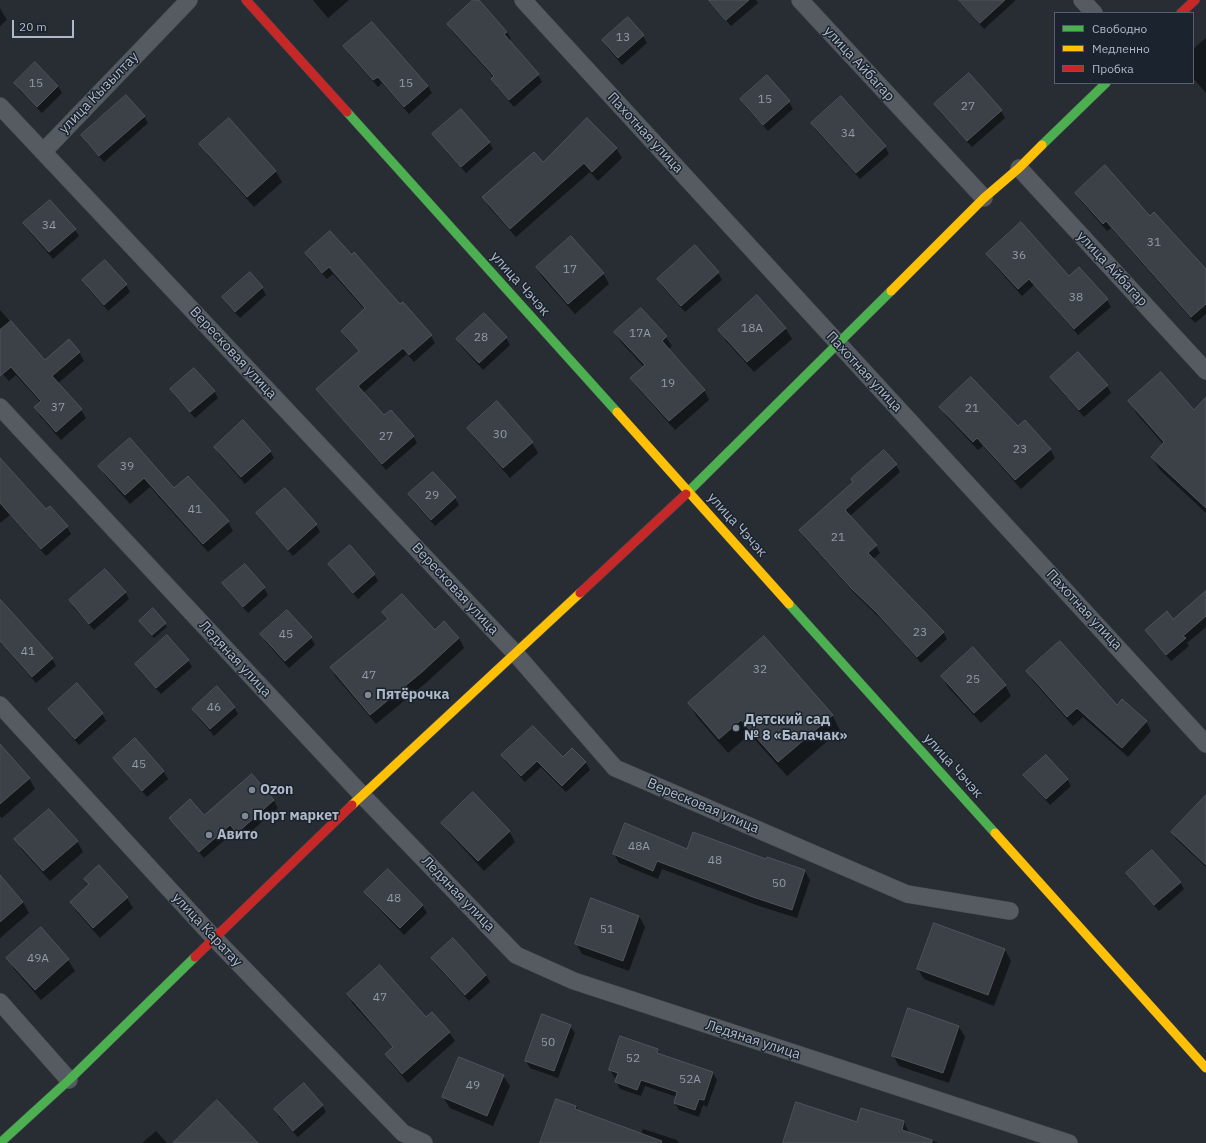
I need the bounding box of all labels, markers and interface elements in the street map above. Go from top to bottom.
scale bar [14,12,76,38]
legend [1054,12,1194,84]
text: 20 m [19,19,47,34]
text: Свободно [1092,21,1147,36]
street label: улица Айбагар [820,23,898,105]
house number: 13 [616,31,630,45]
text: Медленно [1092,41,1150,56]
street label: улица Кызылтау [56,49,142,137]
text: Пробка [1092,61,1134,76]
house number: 15 [29,77,43,91]
house number: 15 [399,77,413,91]
street label: Пахотная улица [603,89,687,177]
house number: 15 [758,93,772,107]
house number: 27 [961,100,975,114]
house number: 34 [841,127,855,141]
house number: 34 [42,219,56,233]
street label: улица Айбагар [1073,228,1151,310]
house number: 31 [1147,236,1161,250]
street label: улица Чэчэк [487,248,553,320]
house number: 36 [1012,249,1026,263]
house number: 17 [563,263,577,277]
house number: 38 [1069,291,1083,305]
street label: Вересковая улица [186,303,280,403]
house number: 18А [741,322,763,336]
house number: 17А [629,327,651,341]
street label: Пахотная улица [822,328,906,416]
house number: 28 [474,331,488,345]
house number: 19 [661,377,675,391]
house number: 37 [51,401,65,415]
house number: 21 [965,402,979,416]
house number: 30 [493,428,507,442]
house number: 27 [379,430,393,444]
house number: 23 [1013,443,1027,457]
house number: 39 [120,460,134,474]
house number: 29 [425,489,439,503]
street label: улица Чэчэк [704,489,770,561]
house number: 41 [188,503,202,517]
house number: 21 [831,531,845,545]
street label: Вересковая улица [408,539,502,639]
street label: Пахотная улица [1042,566,1126,654]
street label: Ледяная улица [195,617,275,701]
house number: 23 [913,626,927,640]
house number: 45 [279,628,293,642]
house number: 41 [21,645,35,659]
house number: 32 [753,663,767,677]
house number: 47 [362,669,376,683]
house number: 25 [966,673,980,687]
place label: Пятёрочка [376,687,449,703]
marker: Пятёрочка [363,690,373,700]
house number: 46 [207,701,221,715]
place label: Детский сад № 8 «Балачак» [744,712,847,744]
marker: Детский сад № 8 «Балачак» [731,723,741,733]
street label: улица Чэчэк [920,730,986,802]
house number: 45 [132,758,146,772]
street label: Вересковая улица [645,775,761,837]
place label: Ozon [260,782,293,798]
marker: Ozon [247,785,257,795]
place label: Порт маркет [253,808,339,824]
marker: Порт маркет [240,811,250,821]
place label: Авито [217,827,258,843]
marker: Авито [204,830,214,840]
house number: 48А [628,840,650,854]
street label: Ледяная улица [418,853,498,935]
house number: 48 [708,854,722,868]
house number: 50 [772,877,786,891]
street label: улица Каратау [168,890,246,970]
house number: 48 [387,892,401,906]
house number: 51 [600,923,614,937]
house number: 49А [27,952,49,966]
house number: 47 [373,991,387,1005]
street label: Ледяная улица [704,1017,802,1063]
house number: 50 [541,1036,555,1050]
house number: 52 [626,1052,640,1066]
house number: 52А [679,1073,701,1087]
house number: 49 [466,1079,480,1093]

